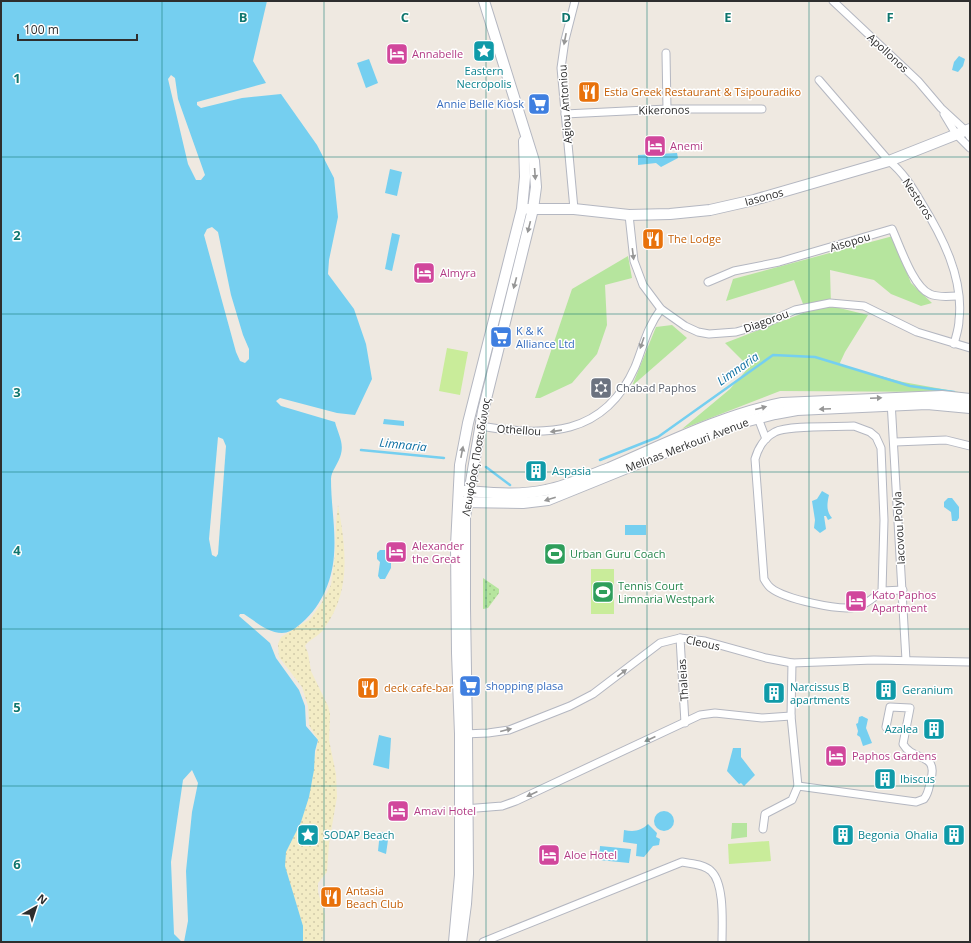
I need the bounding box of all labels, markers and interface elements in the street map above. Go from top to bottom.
text: B [239,8,248,26]
text: C [401,8,409,26]
text: D [561,8,571,26]
text: E [724,8,732,26]
text: F [886,8,894,26]
scale bar [18,16,137,42]
text: 100 m [24,21,59,38]
street label: Apollonos [865,30,912,76]
one-way arrow [562,33,568,45]
place icon: Eastern Necropolis [471,38,497,64]
hotel icon: Annabelle [384,41,410,67]
place label: Annabelle [412,46,463,61]
place label: Eastern Necropolis [457,63,511,91]
street label: Agiou Antoniou [554,64,575,144]
text: 1 [13,69,21,87]
restaurant icon: Estia Greek Restaurant & Tsipouradiko [576,79,602,105]
place label: Estia Greek Restaurant & Tsipouradiko [604,84,802,99]
supermarket icon: Annie Belle Kiosk [526,91,552,117]
place label: Annie Belle Kiosk [437,96,524,111]
street label: Kikeronos [638,102,690,117]
hotel icon: Anemi [642,133,668,159]
place label: Anemi [670,138,703,153]
one-way arrow [532,168,539,180]
street label: Nestoros [899,175,937,222]
street label: Iasonos [743,184,785,209]
one-way arrow [526,221,532,233]
text: 2 [13,226,21,244]
restaurant icon: The Lodge [640,226,666,252]
street label: Aisopou [828,228,872,255]
place label: The Lodge [668,231,721,246]
one-way arrow [630,248,637,260]
hotel icon: Almyra [411,260,437,286]
place label: Almyra [440,265,476,280]
one-way arrow [512,277,518,289]
street label: Diagorou [741,305,791,336]
place label: K & K Alliance Ltd [516,323,575,351]
supermarket icon: K & K Alliance Ltd [488,324,514,350]
one-way arrow [639,338,645,350]
water label: Limnaria [713,348,762,389]
synagogue icon: Chabad Paphos [588,375,614,401]
place label: Chabad Paphos [616,380,696,395]
text: 3 [13,383,21,401]
one-way arrow [870,394,882,401]
street label: Λεωφόρος Ποσειδώνος [458,397,493,517]
one-way arrow [755,405,767,411]
one-way arrow [819,405,831,412]
street label: Melinas Merkouri Avenue [623,414,751,475]
street label: Othellou [496,420,542,439]
one-way arrow [550,428,562,434]
water label: Limnaria [379,434,428,455]
one-way arrow [459,446,465,458]
building icon: Aspasia [523,458,549,484]
place label: Aspasia [552,463,591,478]
street label: Iacovou Polyla [889,491,908,565]
one-way arrow [544,496,556,502]
place label: Alexander the Great [412,538,464,566]
hotel icon: Alexander the Great [383,539,409,565]
text: 4 [13,541,21,559]
sports icon: Urban Guru Coach [542,541,568,567]
place label: Urban Guru Coach [570,546,665,561]
place label: Tennis Court Limnaria Westpark [618,578,715,606]
sports icon: Tennis Court Limnaria Westpark [590,579,616,605]
place label: Kato Paphos Apartment [872,587,936,615]
hotel icon: Kato Paphos Apartment [843,588,869,614]
street label: Cleous [685,632,722,653]
street label: Thaleias [674,659,691,702]
one-way arrow [616,668,627,677]
supermarket icon: shopping plasa [457,673,483,699]
restaurant icon: deck cafe-bar [355,675,381,701]
building icon: Geranium [873,677,899,703]
place label: shopping plasa [486,678,563,693]
place label: Narcissus B apartments [790,679,850,707]
place label: deck cafe-bar [384,680,453,695]
building icon: Narcissus B apartments [761,680,787,706]
place label: Geranium [902,682,953,697]
text: 5 [13,698,21,716]
building icon: Azalea [921,716,947,742]
place label: Azalea [885,721,918,736]
one-way arrow [500,727,512,733]
one-way arrow [644,736,656,742]
hotel icon: Paphos Gardens [823,743,849,769]
place label: Paphos Gardens [852,748,936,763]
building icon: Ibiscus [872,766,898,792]
place label: Ibiscus [900,771,935,786]
one-way arrow [526,791,537,797]
hotel icon: Amavi Hotel [385,798,411,824]
place label: Amavi Hotel [414,803,476,818]
place icon: SODAP Beach [295,822,321,848]
building icon: Begonia [830,822,856,848]
building icon: Ohalia [941,822,967,848]
place label: SODAP Beach [324,827,394,842]
place label: Begonia [858,827,900,842]
place label: Ohalia [905,827,938,842]
hotel icon: Aloe Hotel [536,842,562,868]
place label: Aloe Hotel [564,847,617,862]
text: 6 [13,855,21,873]
place label: Antasia Beach Club [346,883,404,911]
restaurant icon: Antasia Beach Club [318,884,344,910]
north arrow [16,887,56,927]
text: N [34,890,51,907]

